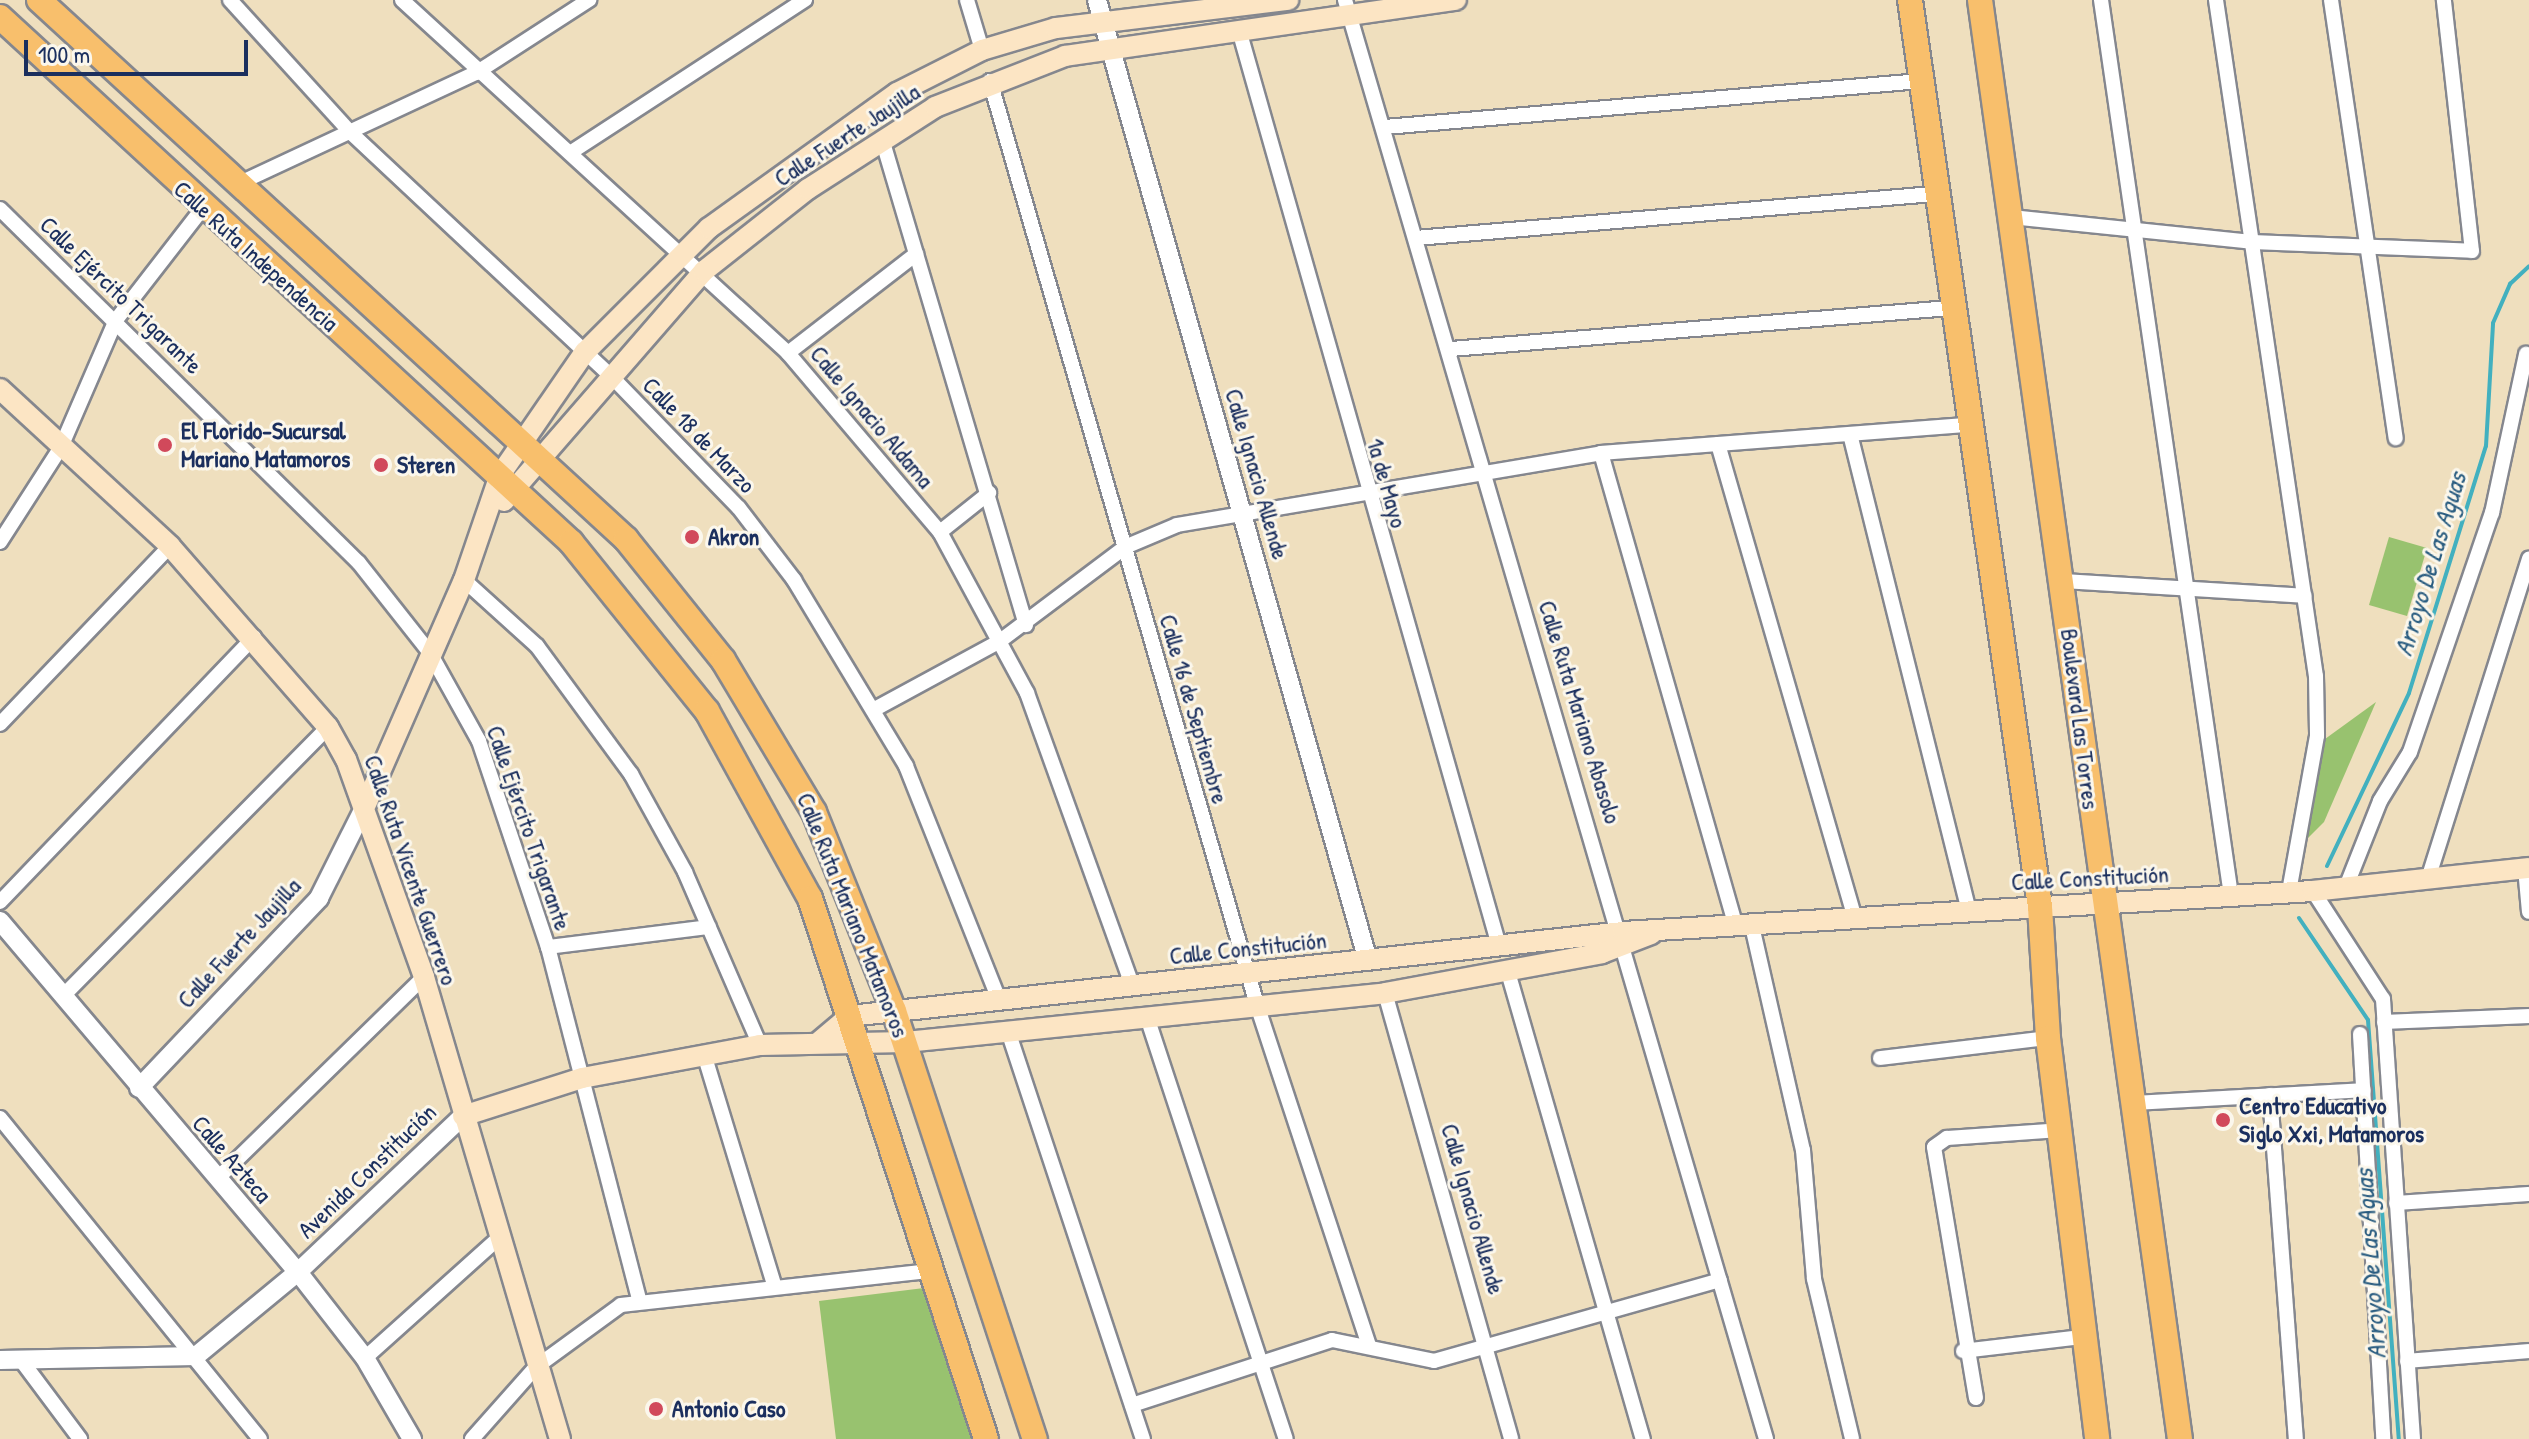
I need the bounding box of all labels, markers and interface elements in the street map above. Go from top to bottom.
scale bar [28,24,252,74]
text: 100 m [38,38,90,70]
street label: Calle Fuerte Jaujilla [769,77,925,193]
street label: Calle Ruta Independencia [168,175,344,337]
street label: Calle Ejército Trigarante [34,210,208,380]
street label: Calle Ignacio Aldama [804,340,940,494]
street label: Calle 18 de Marzo [637,371,761,499]
street label: Calle Ignacio Allende [1219,386,1295,562]
place label: El Florido-Sucursal Mariano Matamoros [181,417,350,473]
street label: 1a de Mayo [1361,435,1413,531]
marker: El Florido-Sucursal Mariano Matamoros [156,436,174,454]
place label: Steren [397,451,455,479]
marker: Steren [372,456,390,474]
water label: Arroyo De Las Aguas [2387,469,2473,659]
place label: Akron [708,523,759,551]
marker: Akron [683,528,701,546]
street label: Calle Ruta Mariano Abasolo [1532,597,1628,827]
street label: Calle 16 de Septiembre [1153,611,1235,807]
street label: Boulevard Las Torres [2055,627,2105,811]
street label: Calle Ejército Trigarante [480,722,578,934]
street label: Calle Ruta Vicente Guerrero [358,751,464,989]
street label: Calle Ruta Mariano Matamoros [791,789,915,1041]
street label: Calle Constitución [2011,859,2169,897]
street label: Calle Fuerte Jaujilla [171,872,307,1014]
street label: Calle Constitución [1168,925,1328,971]
place label: Centro Educativo Siglo Xxi, Matamoros [2239,1092,2424,1148]
street label: Avenida Constitución [292,1098,442,1244]
street label: Calle Azteca [186,1109,278,1209]
marker: Centro Educativo Siglo Xxi, Matamoros [2214,1111,2232,1129]
street label: Calle Ignacio Allende [1435,1121,1511,1297]
water label: Arroyo De Las Aguas [2348,1168,2392,1360]
place label: Antonio Caso [672,1395,785,1423]
marker: Antonio Caso [647,1400,665,1418]

